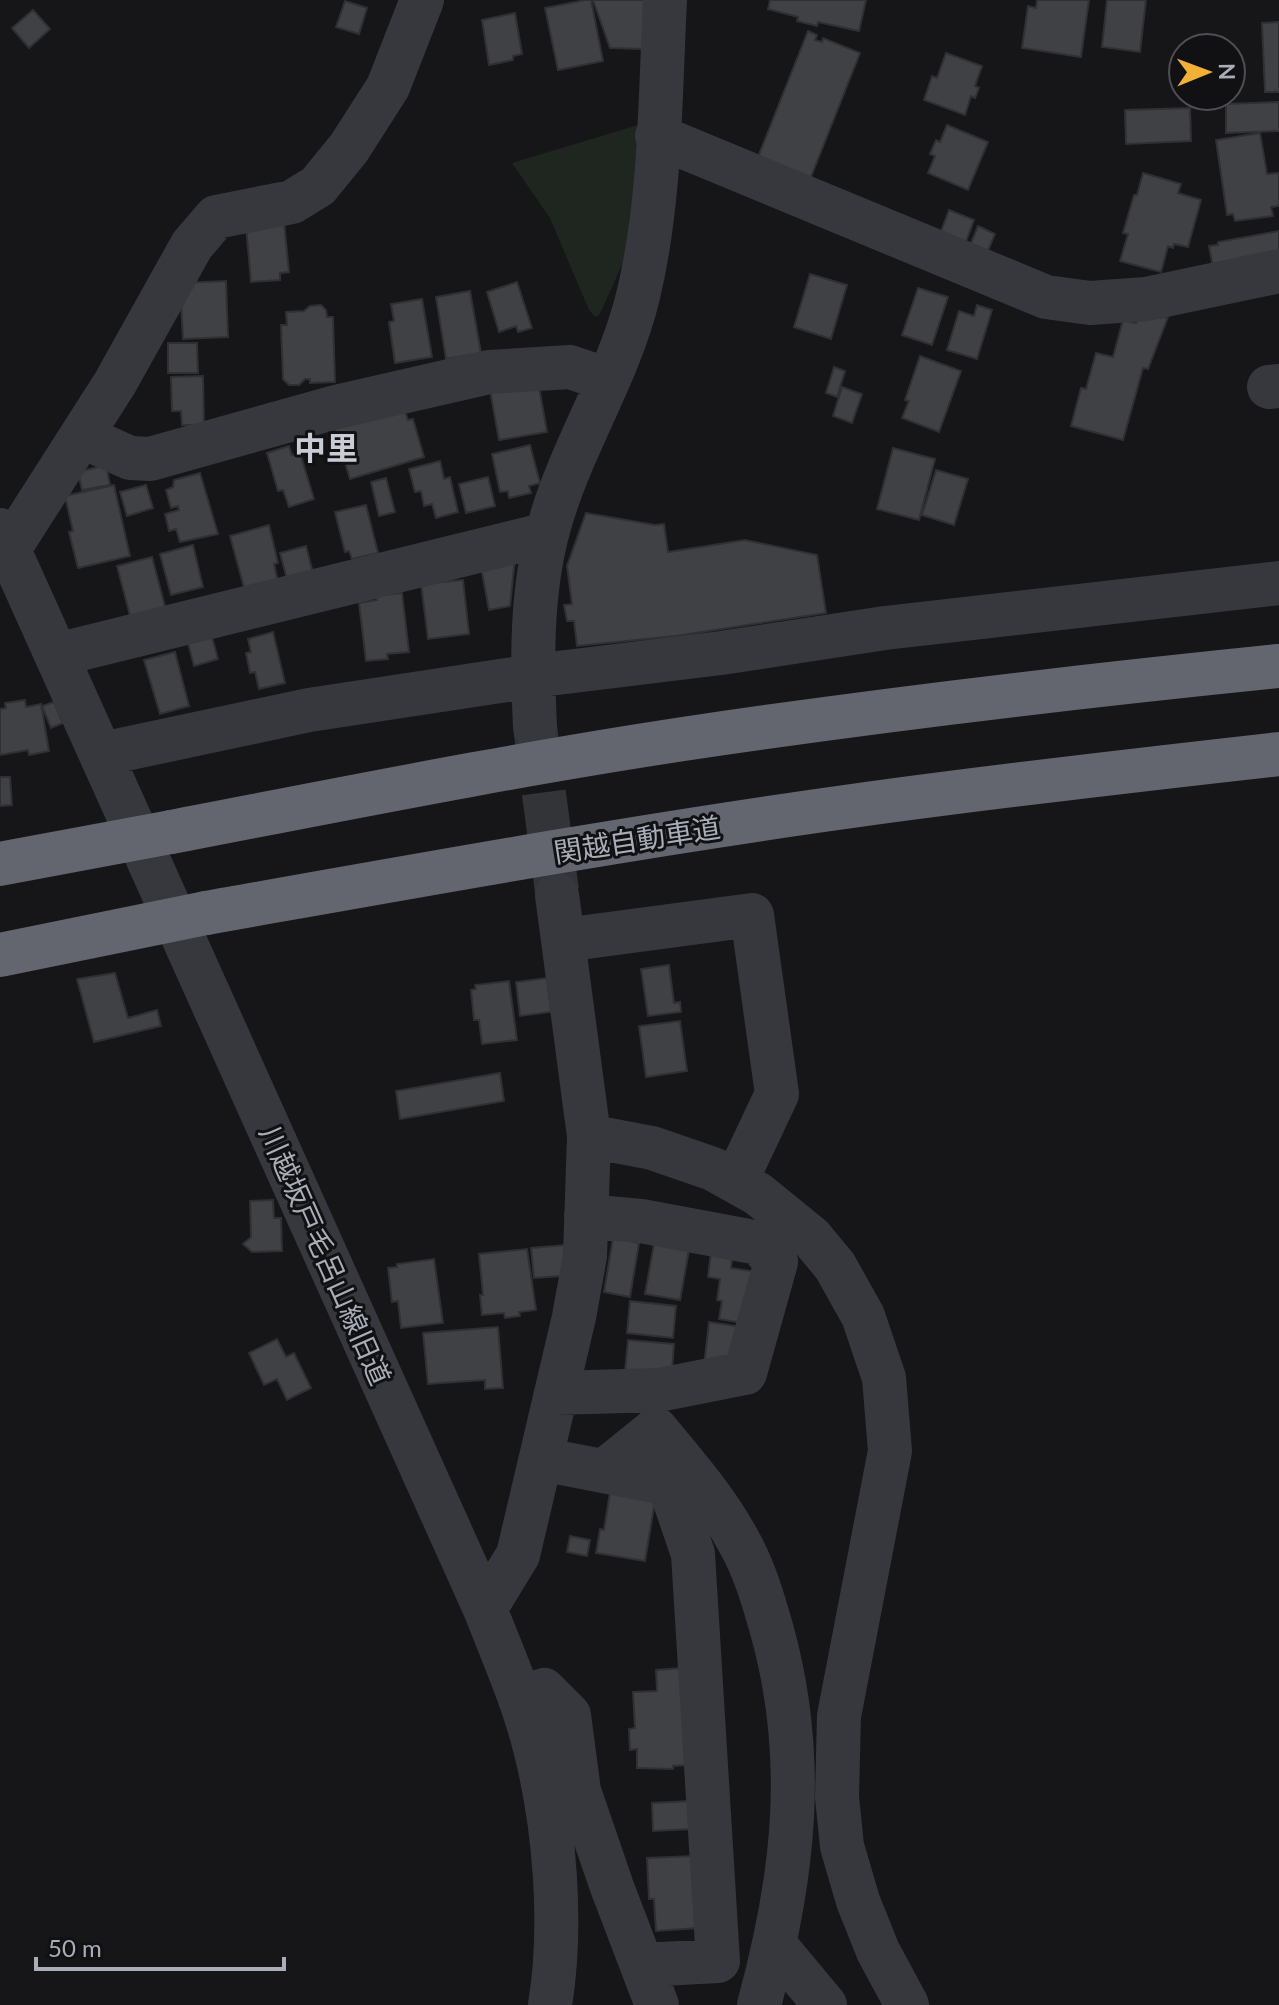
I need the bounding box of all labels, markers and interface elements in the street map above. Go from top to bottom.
north arrow [1167,32,1247,112]
text: N [1214,63,1241,80]
district label: 中里 [294,428,358,467]
street label: 関越自動車道 [551,809,723,869]
street label: 川越坂戸毛呂山線旧道 [254,1120,398,1390]
scale bar [36,1921,284,1971]
text: 50 m [48,1933,102,1962]

